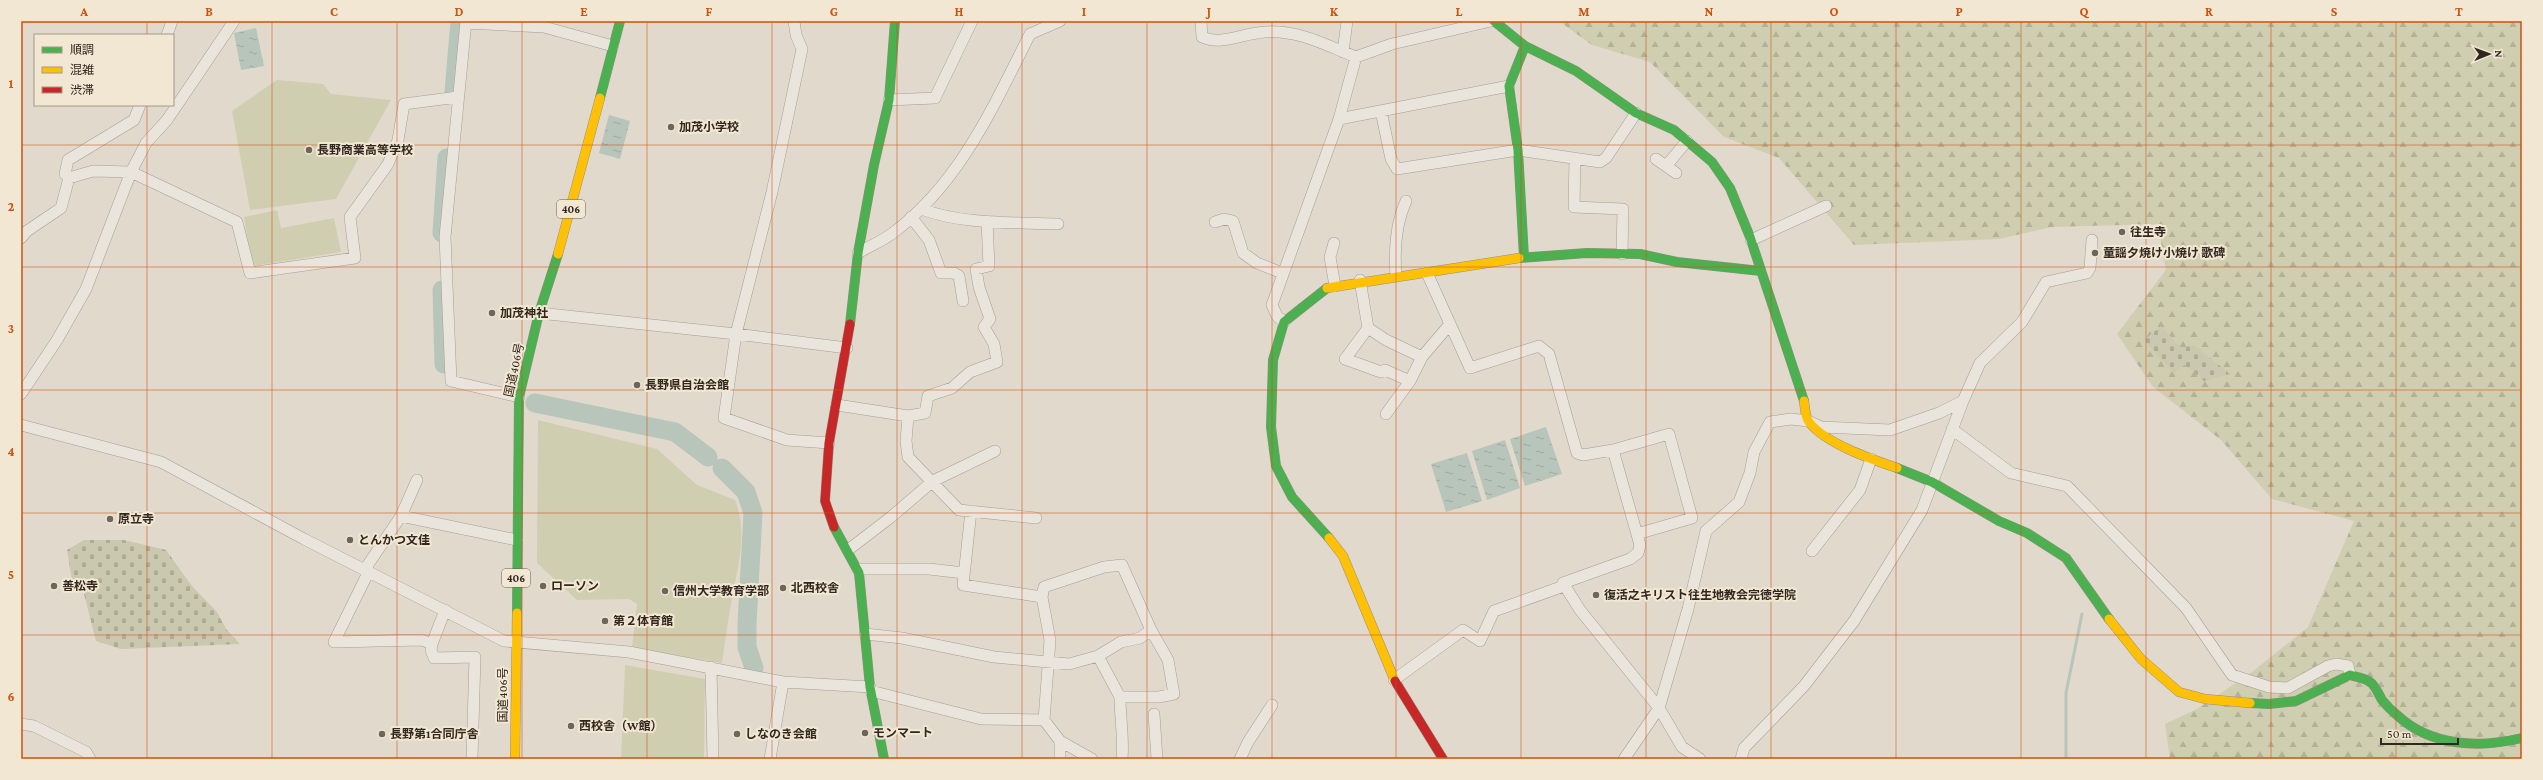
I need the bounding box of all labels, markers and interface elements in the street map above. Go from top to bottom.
text: A [79,4,88,19]
text: B [205,4,213,19]
text: C [330,4,338,19]
text: D [455,4,464,19]
text: E [580,4,588,19]
text: F [706,4,713,19]
text: G [830,4,838,19]
text: H [955,4,964,19]
text: I [1082,4,1086,19]
text: J [1205,4,1211,19]
text: K [1330,4,1339,19]
text: L [1456,4,1463,19]
text: M [1578,4,1590,19]
text: N [1705,4,1714,19]
text: O [1830,4,1839,19]
text: P [1955,4,1963,19]
text: Q [2080,4,2090,19]
text: R [2205,4,2213,19]
text: S [2331,4,2338,19]
text: T [2455,4,2463,19]
legend [34,34,174,106]
north arrow [2469,34,2509,74]
text: 順調 [70,43,94,57]
text: N [2493,50,2505,58]
text: 混雑 [70,63,94,77]
text: 1 [9,76,14,91]
text: 渋滞 [70,83,94,97]
place label: 加茂小学校 [679,120,739,134]
marker: 加茂小学校 [666,122,676,132]
place label: 長野商業高等学校 [317,143,413,157]
marker: 長野商業高等学校 [304,145,314,155]
text: 2 [8,199,15,214]
road number: 406 [557,200,585,218]
place label: 往生寺 [2130,225,2166,239]
marker: 往生寺 [2117,227,2127,237]
place label: 童謡夕焼け小焼け 歌碑 [2103,246,2225,260]
marker: 童謡夕焼け小焼け 歌碑 [2090,248,2100,258]
place label: 加茂神社 [500,306,548,320]
marker: 加茂神社 [487,308,497,318]
text: 3 [8,321,14,336]
street label: 国道406号 [501,342,527,398]
place label: 長野県自治会館 [645,378,729,392]
marker: 長野県自治会館 [632,380,642,390]
text: 4 [7,444,15,459]
place label: 原立寺 [118,512,154,526]
marker: 原立寺 [105,514,115,524]
place label: とんかつ文佳 [358,533,430,547]
marker: とんかつ文佳 [345,535,355,545]
text: 5 [8,567,14,582]
road number: 406 [502,569,530,587]
place label: 善松寺 [62,579,98,593]
place label: ローソン [551,579,599,593]
marker: 善松寺 [49,581,59,591]
marker: ローソン [538,581,548,591]
place label: 北西校舎 [791,581,839,595]
marker: 北西校舎 [778,583,788,593]
place label: 信州大学教育学部 [673,584,769,598]
marker: 信州大学教育学部 [660,586,670,596]
place label: 復活之キリスト往生地教会完徳学院 [1604,588,1796,602]
marker: 復活之キリスト往生地教会完徳学院 [1591,590,1601,600]
place label: 第２体育館 [613,614,673,628]
marker: 第２体育館 [600,616,610,626]
street label: 国道406号 [496,667,510,723]
text: 6 [7,689,15,704]
place label: 西校舎（W館） [579,719,662,733]
scale bar [2381,720,2458,746]
marker: 西校舎（W館） [566,721,576,731]
place label: モンマート [873,726,933,740]
place label: 長野第1合同庁舎 [390,727,479,741]
place label: しなのき会館 [745,727,817,741]
text: 50 m [2387,727,2412,741]
marker: モンマート [860,728,870,738]
marker: 長野第1合同庁舎 [377,729,387,739]
marker: しなのき会館 [732,729,742,739]

